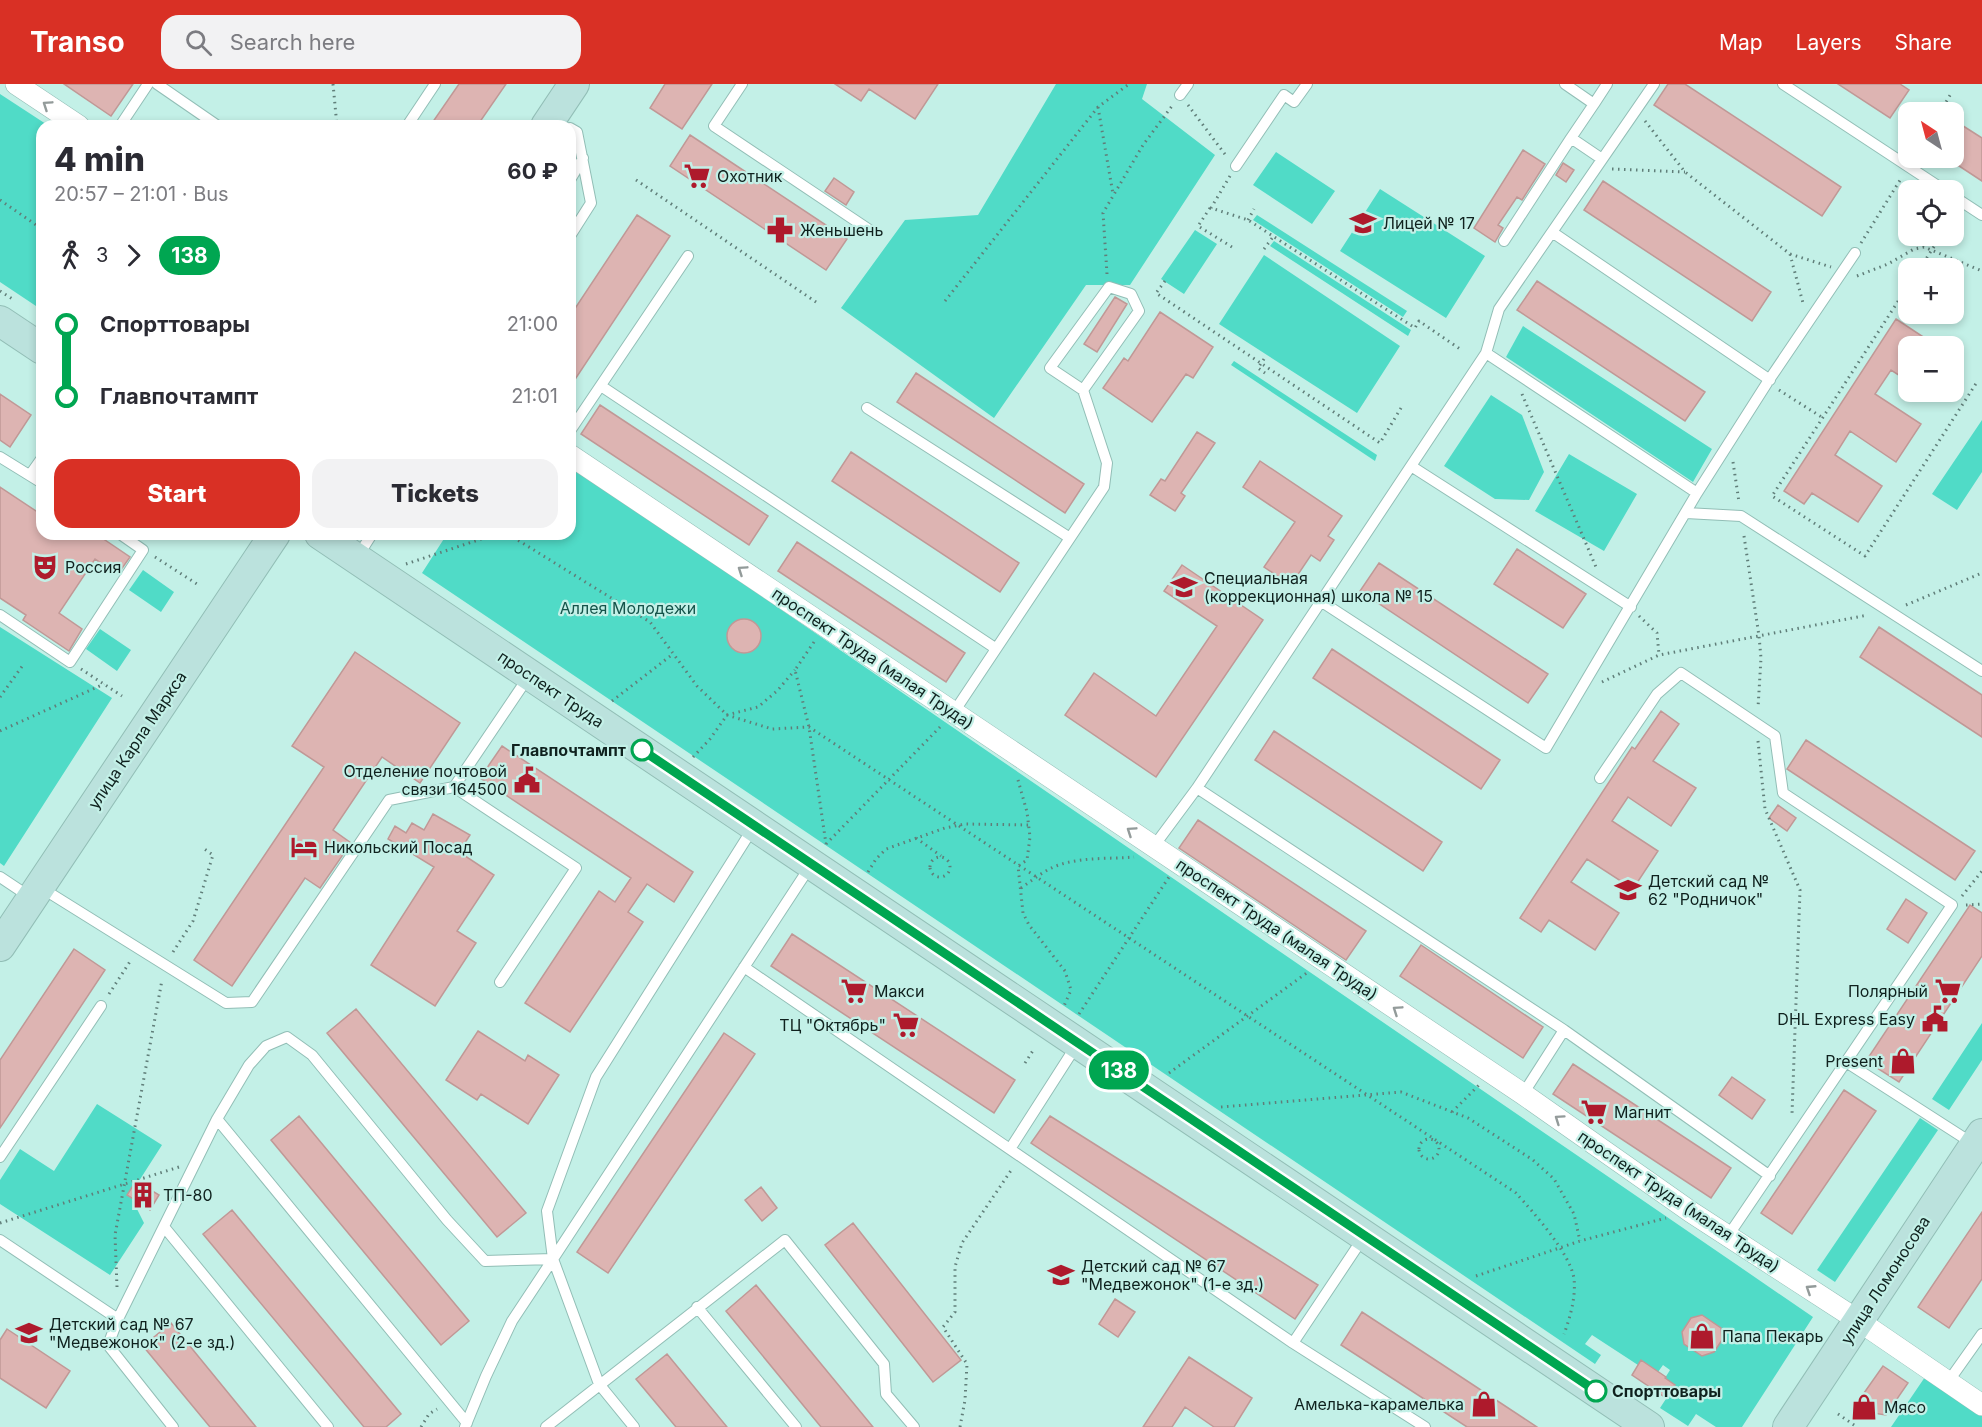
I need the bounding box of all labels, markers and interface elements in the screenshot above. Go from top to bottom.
search box [161,15,581,69]
text: Transo [30,25,125,59]
icon: search [182,26,215,59]
text: Search here [230,29,355,55]
text: Map [1719,30,1763,55]
text: Layers [1796,30,1862,55]
text: Share [1895,30,1952,55]
one-way arrow [43,101,54,112]
north arrow [1898,102,1964,168]
map controls [1898,102,1964,402]
text: 4 min [54,139,145,179]
text: 60 ₽ [507,158,558,184]
supermarket icon: Охотник [682,161,712,191]
place label: Охотник [717,166,783,186]
button: locate [1898,180,1964,246]
text: 20:57 – 21:01 · Bus [54,182,229,206]
school or university icon: Лицей № 17 [1348,208,1378,238]
place label: Лицей № 17 [1383,213,1475,233]
pharmacy icon: Женьшень [765,215,795,245]
place label: Женьшень [800,220,884,240]
icon: walk [54,239,87,272]
icon: forward [117,239,150,272]
text: 3 [96,243,108,267]
text: 138 [171,243,208,268]
button: + [1898,258,1964,324]
text: Спорттовары [100,311,250,337]
text: 21:00 [507,312,558,336]
button: − [1898,336,1964,402]
text: Главпочтампт [100,383,258,409]
text: 21:01 [511,384,558,408]
button: Start [54,459,300,528]
button: Tickets [312,459,558,528]
theatre icon: Россия [30,552,60,582]
place label: Россия [65,557,121,577]
one-way arrow [738,566,749,577]
place label: Специальная (коррекционная) школа № 15 [1204,568,1433,606]
school or university icon: Специальная (коррекционная) школа № 15 [1169,572,1199,602]
street label: проспект Труда (малая Труда) [768,583,978,733]
park label: Аллея Молодежи [560,598,696,618]
street label: проспект Труда [494,646,608,732]
street label: улица Карла Маркса [83,667,191,813]
marker: Главпочтампт [631,739,653,761]
place label: Главпочтампт [511,740,626,760]
place label: Отделение почтовой связи 164500 [343,761,507,799]
public building icon: Отделение почтовой связи 164500 [512,765,542,795]
one-way arrow [1127,826,1137,838]
hotel icon: Никольский Посад [289,832,319,862]
place label: Никольский Посад [324,837,472,857]
street label: проспект Труда (малая Труда) [1172,854,1382,1004]
place label: Детский сад № 62 "Родничок" [1648,871,1769,909]
school or university icon: Детский сад № 62 "Родничок" [1613,875,1643,905]
supermarket icon: Макси [839,976,869,1006]
supermarket icon: Полярный [1933,976,1963,1006]
place label: Макси [874,981,924,1001]
place label: Полярный [1848,981,1928,1001]
public building icon: DHL Express Easy [1920,1004,1950,1034]
one-way arrow [1393,1006,1404,1017]
place label: DHL Express Easy [1777,1009,1915,1029]
supermarket icon: ТЦ "Октябрь" [891,1010,921,1040]
place label: ТЦ "Октябрь" [779,1015,886,1035]
shop icon: Present [1888,1046,1918,1076]
line badge: 138 [1084,1050,1154,1090]
place label: Present [1825,1051,1883,1071]
text: 138 [1101,1058,1137,1083]
supermarket icon: Магнит [1579,1097,1609,1127]
place label: Магнит [1614,1102,1672,1122]
one-way arrow [1554,1115,1565,1126]
street label: проспект Труда (малая Труда) [1574,1126,1784,1276]
building icon: ТП-80 [128,1180,158,1210]
place label: ТП-80 [163,1185,213,1205]
street label: улица Ломоносова [1836,1212,1934,1348]
place label: Детский сад № 67 "Медвежонок" (1-е зд.) [1081,1256,1264,1294]
school or university icon: Детский сад № 67 "Медвежонок" (1-е зд.) [1046,1260,1076,1290]
one-way arrow [1805,1285,1816,1296]
place label: Детский сад № 67 "Медвежонок" (2-е зд.) [49,1314,235,1352]
school or university icon: Детский сад № 67 "Медвежонок" (2-е зд.) [14,1318,44,1348]
shop icon: Папа Пекарь [1687,1321,1717,1351]
place label: Папа Пекарь [1722,1326,1823,1346]
marker: Спорттовары [1585,1380,1607,1402]
place label: Спорттовары [1612,1381,1721,1401]
shop icon: Амелька-карамелька [1469,1389,1499,1419]
shop icon: Мясо [1849,1392,1879,1422]
place label: Амелька-карамелька [1294,1394,1464,1414]
place label: Мясо [1884,1397,1926,1417]

